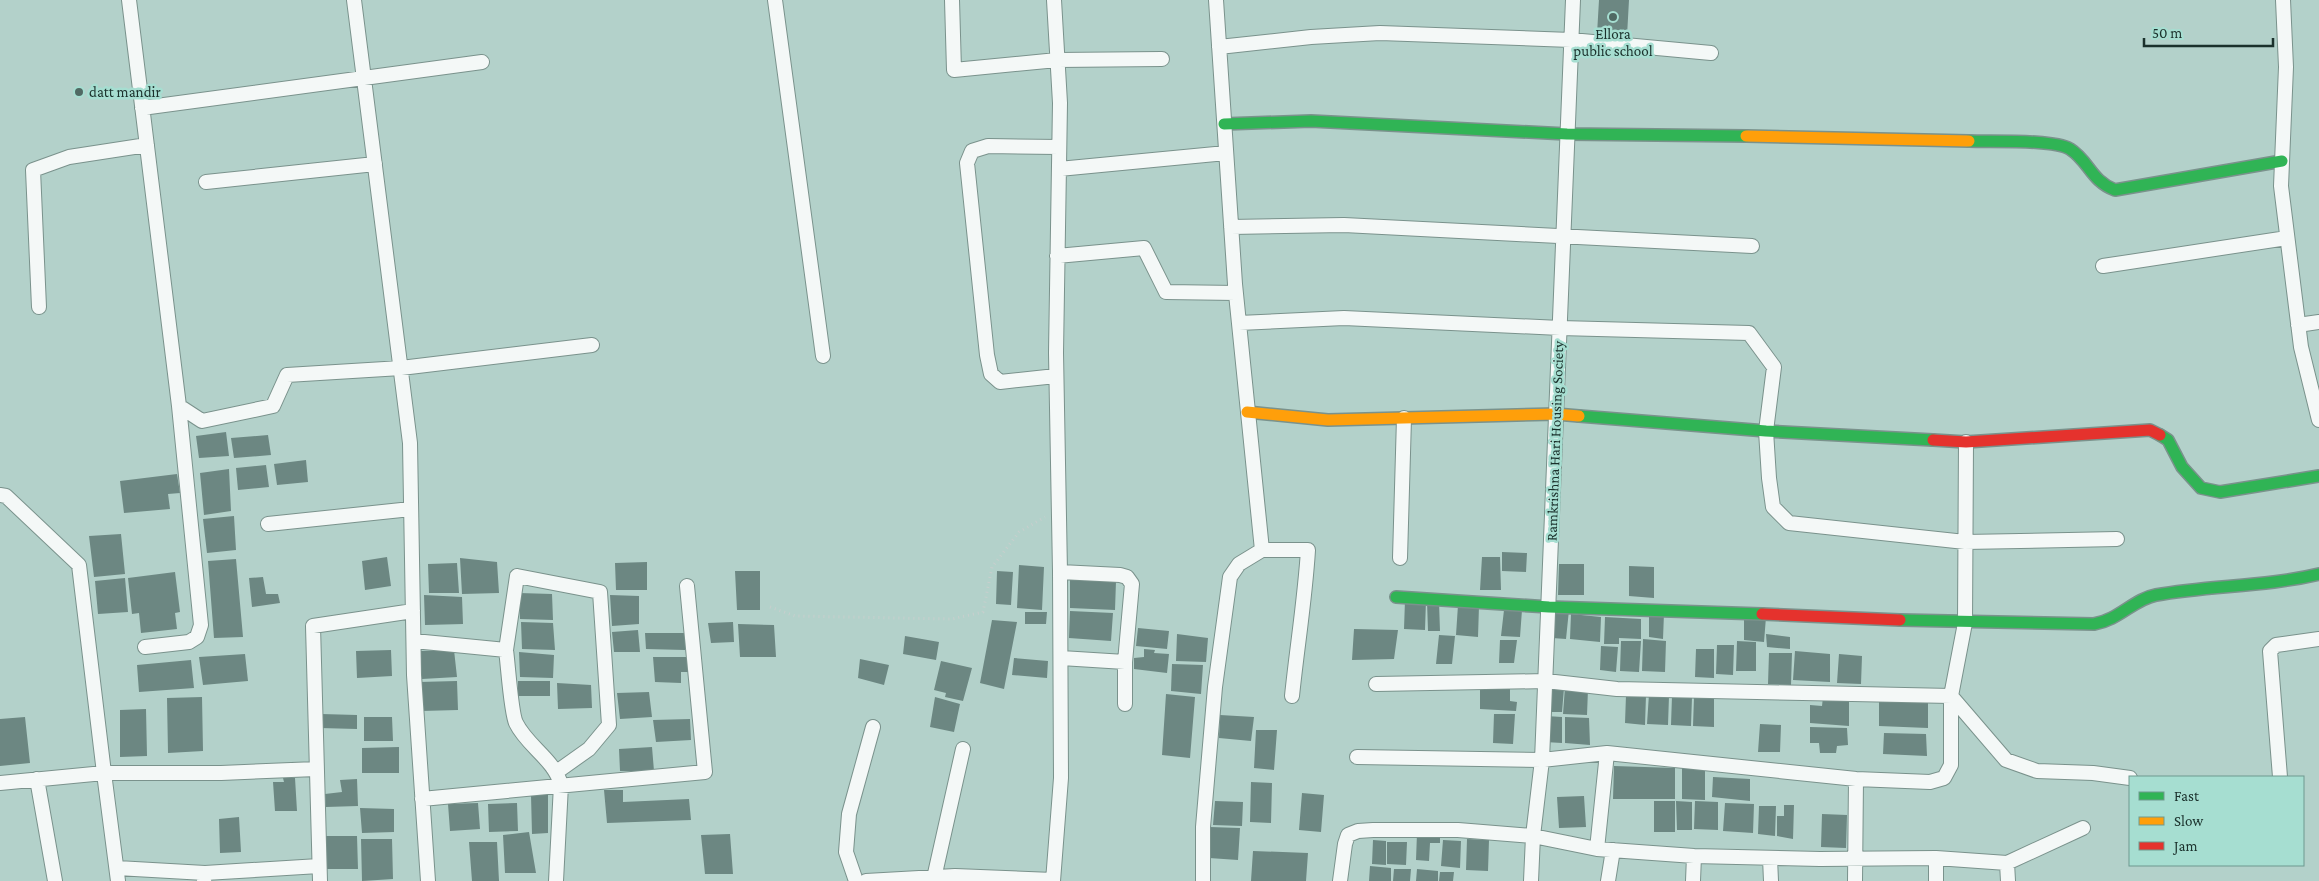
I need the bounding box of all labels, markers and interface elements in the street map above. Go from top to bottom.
marker: Ellora public school [1607,11,1619,23]
scale bar [2144,15,2273,47]
text: 50 m [2152,25,2182,41]
place label: Ellora public school [1573,26,1653,60]
place label: datt mandir [89,84,161,100]
marker: datt mandir [73,86,85,98]
street label: Ramkrishna Hari Housing Society [1544,341,1567,541]
legend [2129,776,2304,866]
text: Fast [2174,788,2200,804]
text: Slow [2174,813,2204,829]
text: Jam [2172,838,2197,855]

